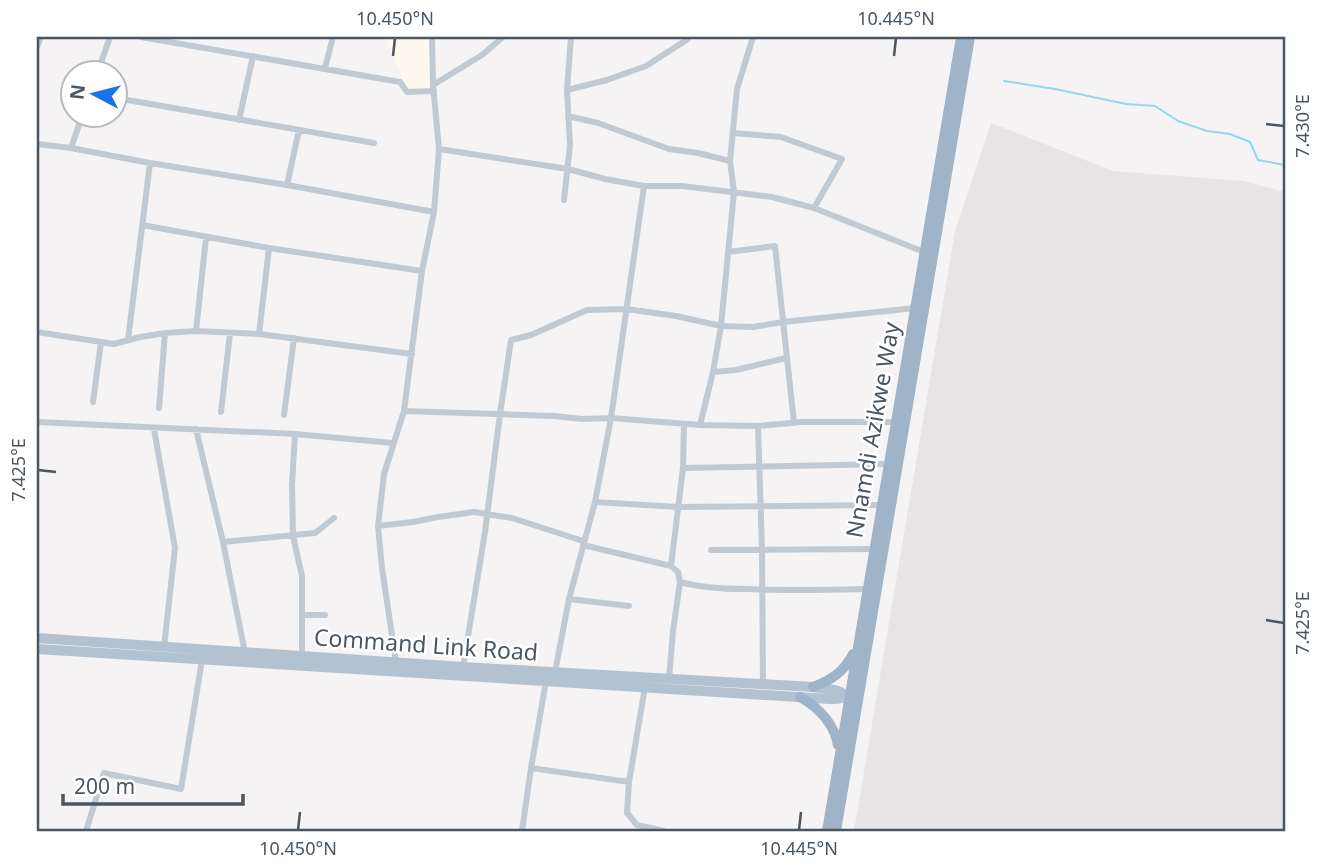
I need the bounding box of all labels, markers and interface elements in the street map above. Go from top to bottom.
text: 10.450°N [356,6,434,30]
text: 10.445°N [857,6,935,30]
north arrow [60,60,130,130]
text: N [63,83,91,101]
text: 7.430°E [1290,94,1314,158]
street label: Nnamdi Azikwe Way [837,319,907,540]
text: 7.425°E [6,438,30,502]
text: 7.425°E [1290,591,1314,655]
street label: Command Link Road [313,620,539,668]
scale bar [63,763,243,807]
text: 200 m [74,772,135,800]
text: 10.450°N [259,836,337,860]
text: 10.445°N [760,836,838,860]

